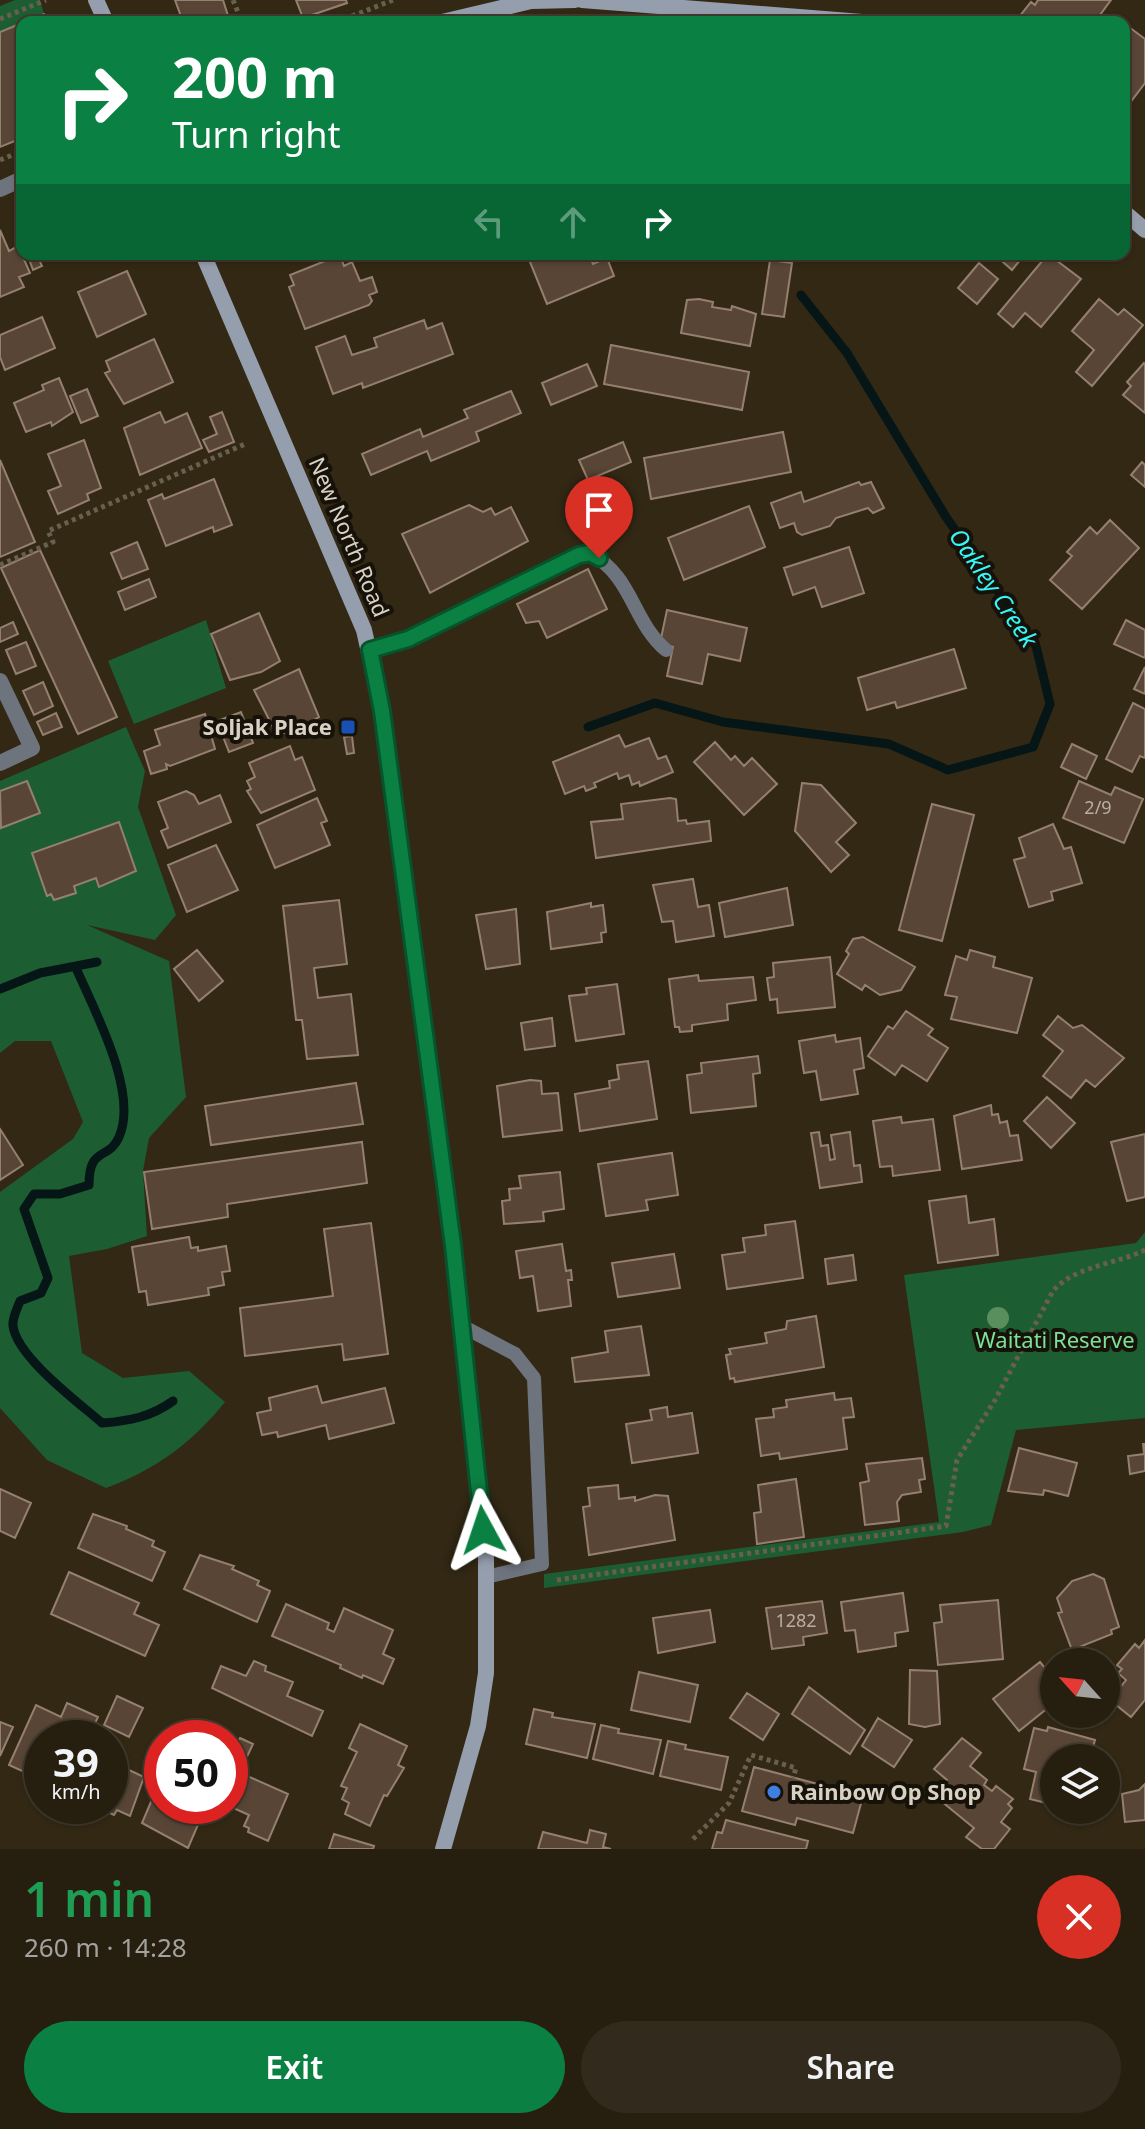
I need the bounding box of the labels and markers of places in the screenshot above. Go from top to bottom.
pin [565,476,633,558]
place label: Soljak Place [203,711,332,741]
marker: Soljak Place [339,718,357,736]
place label: Rainbow Op Shop [790,1776,981,1806]
marker: Rainbow Op Shop [765,1783,783,1801]

